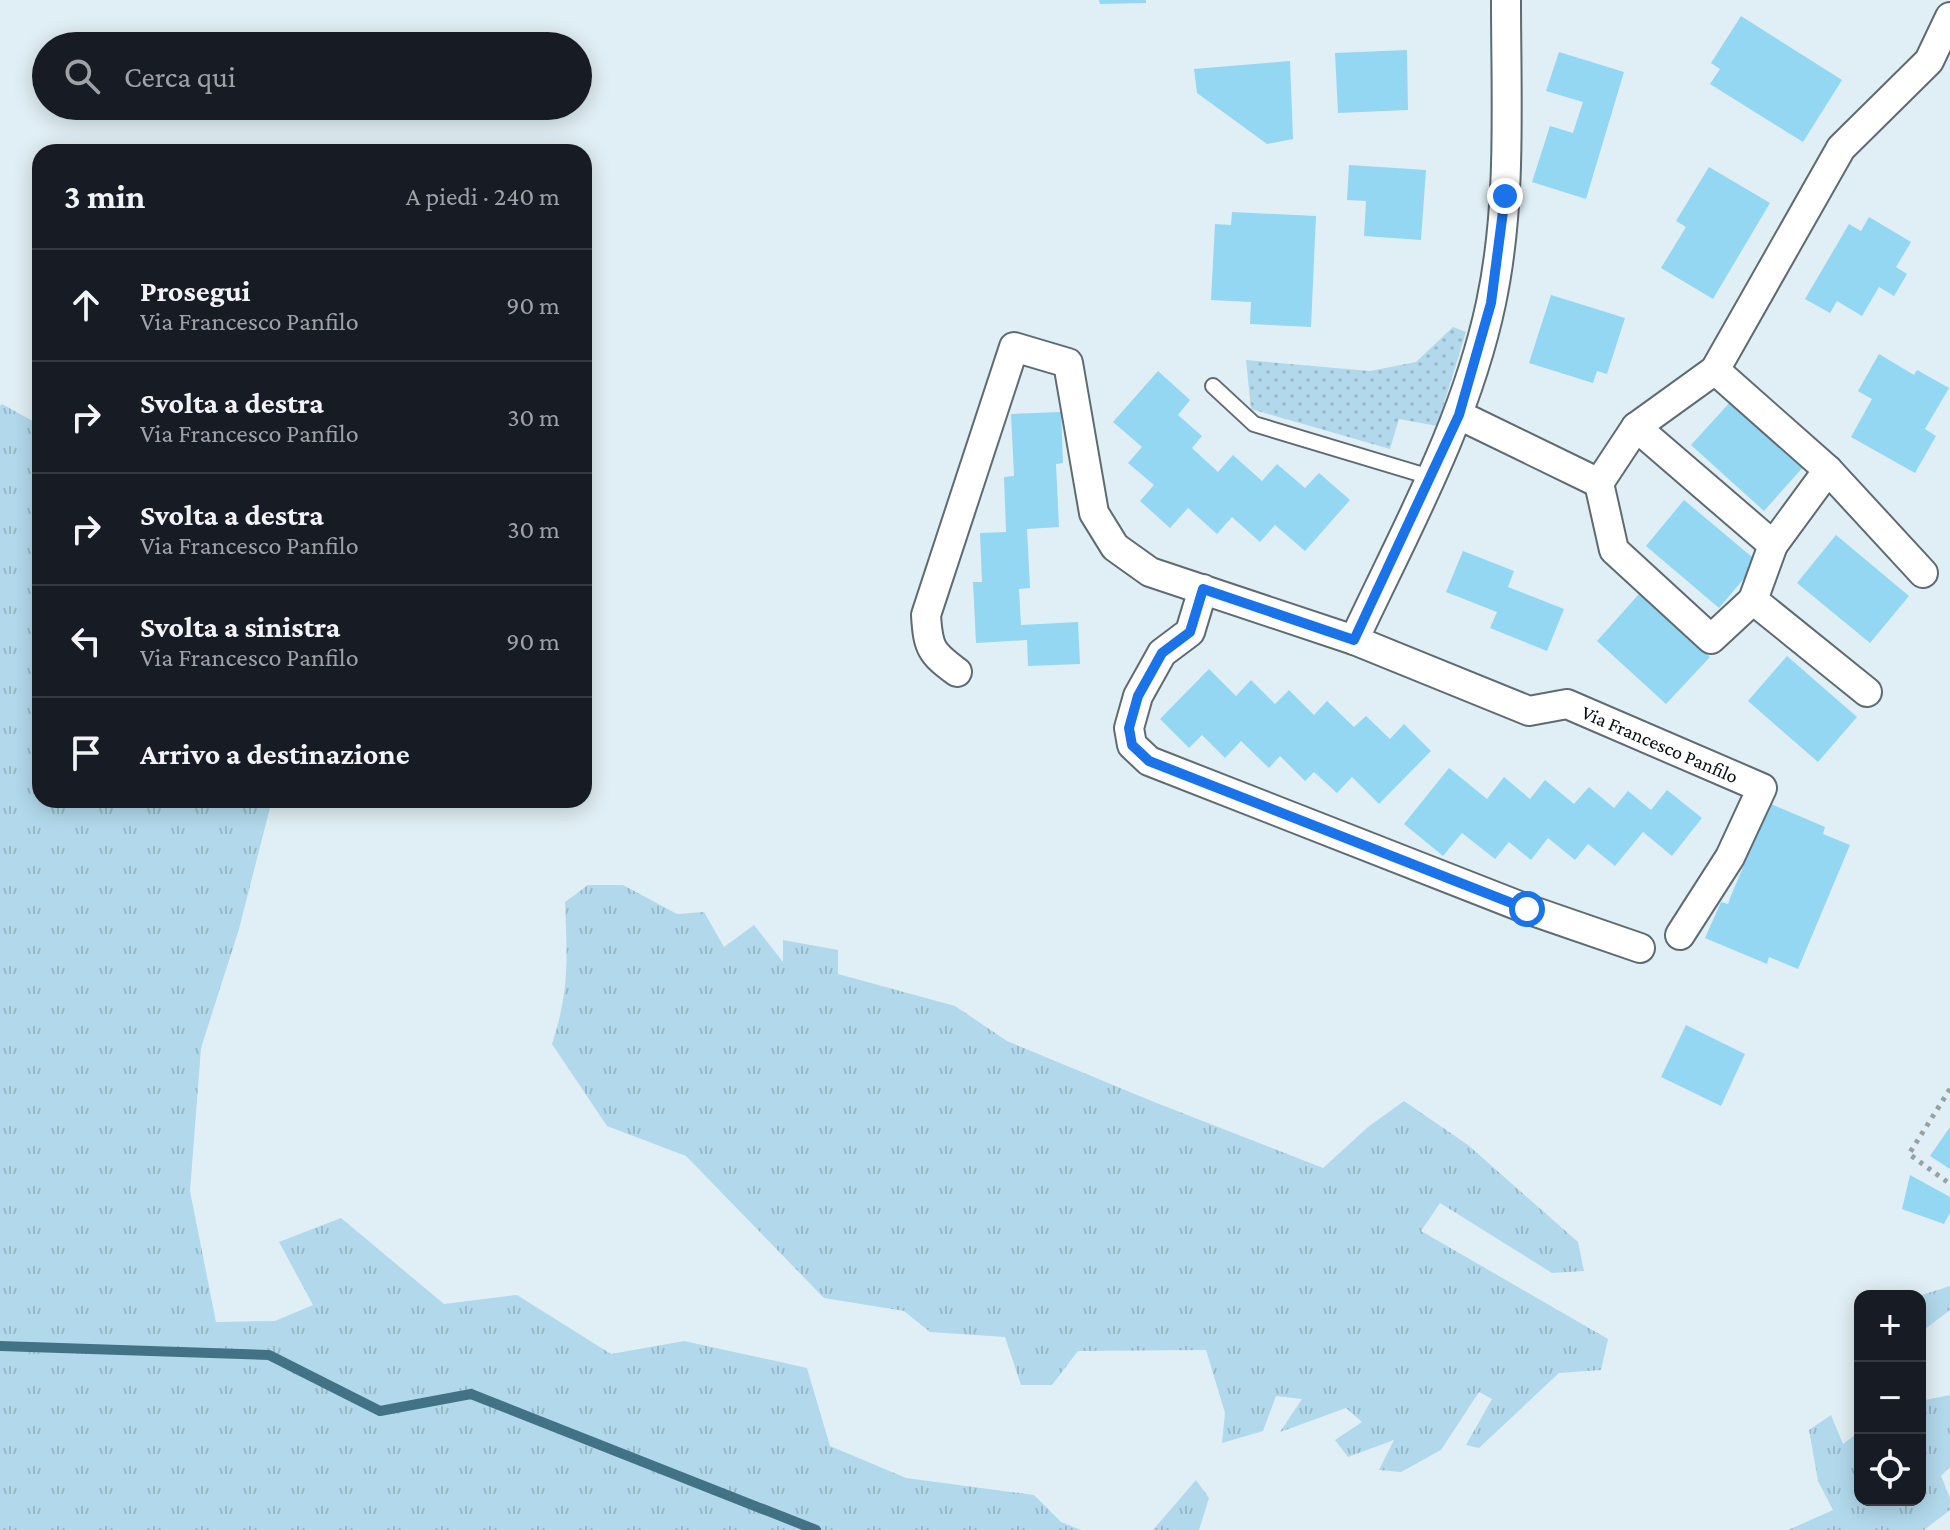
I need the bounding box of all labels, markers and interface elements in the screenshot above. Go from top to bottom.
search box [32,32,592,120]
icon: search [60,54,104,98]
text: Cerca qui [124,60,236,93]
text: 3 min [64,178,145,215]
route end [1487,178,1523,214]
text: A piedi · 240 m [406,182,560,211]
text: Prosegui [140,274,251,307]
icon: ahead [64,283,108,327]
text: 90 m [506,291,560,320]
text: Via Francesco Panfilo [140,307,359,336]
text: Svolta a destra [140,386,324,419]
icon: right [64,395,108,439]
text: 30 m [507,403,560,432]
text: Via Francesco Panfilo [140,419,359,448]
text: Svolta a destra [140,498,324,531]
icon: right [64,507,108,551]
text: 30 m [507,515,560,544]
text: Via Francesco Panfilo [140,531,359,560]
text: Svolta a sinistra [140,610,340,643]
icon: left [64,619,108,663]
text: 90 m [506,627,560,656]
text: Via Francesco Panfilo [140,643,359,672]
street label: Via Francesco Panfilo [1578,701,1742,787]
icon: arrive [64,731,108,775]
text: Arrivo a destinazione [140,737,410,770]
route start [1509,891,1545,927]
map controls [1854,1290,1926,1506]
button: + [1854,1290,1926,1362]
button: − [1854,1362,1926,1434]
button: locate [1854,1434,1926,1506]

